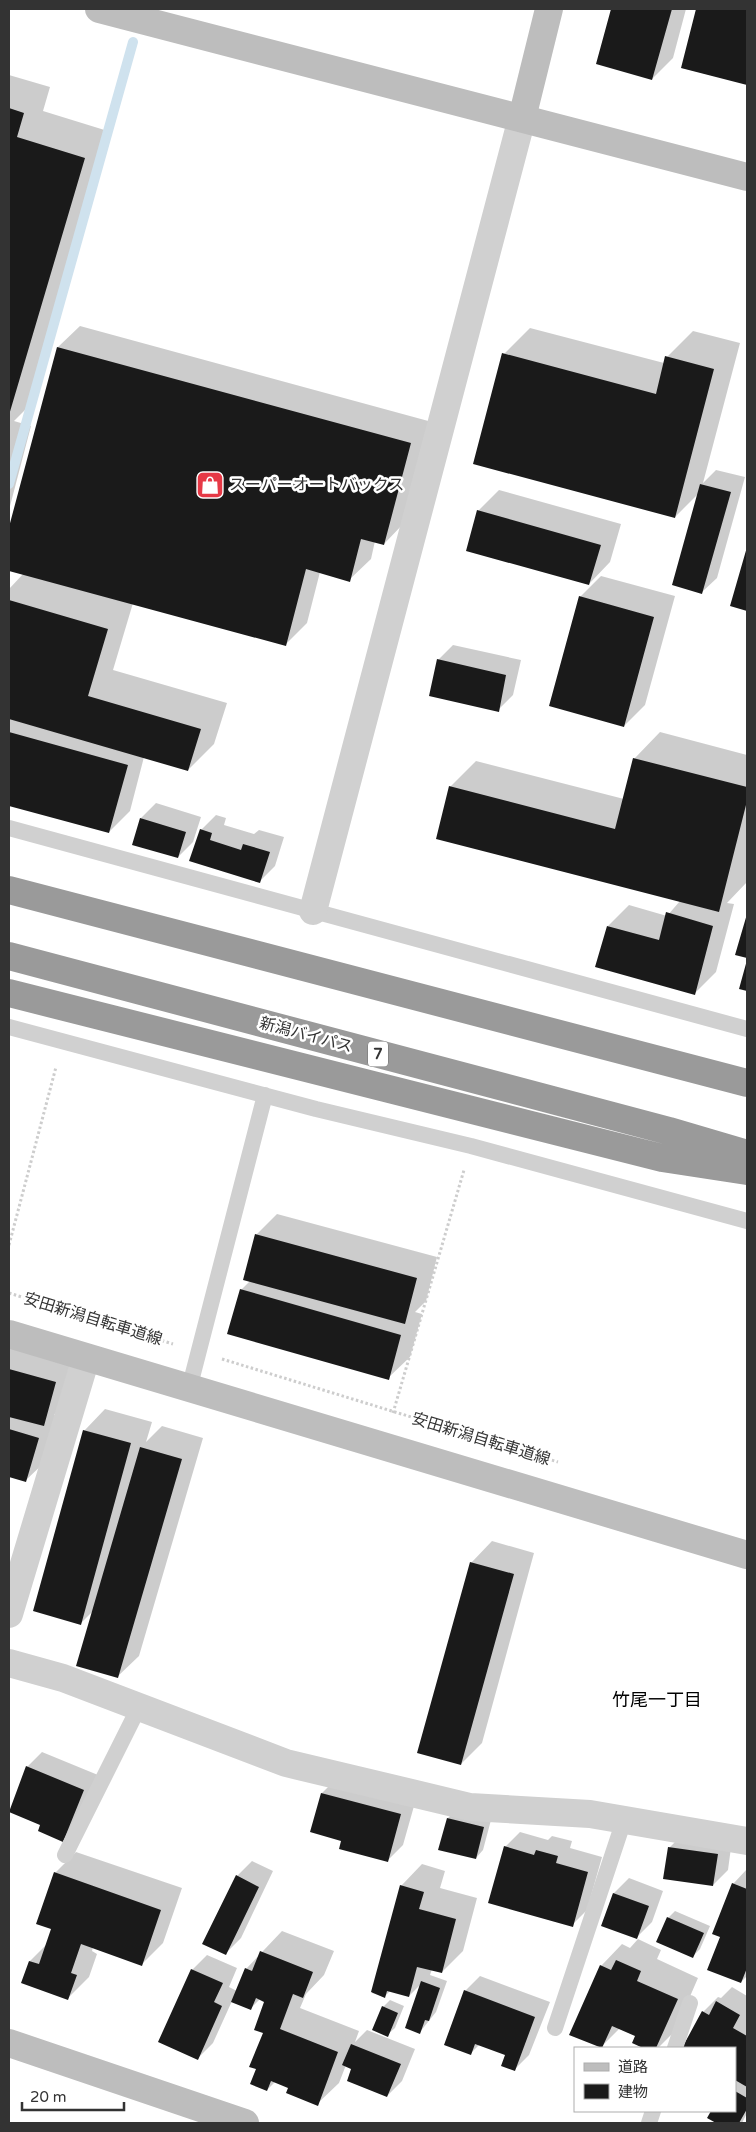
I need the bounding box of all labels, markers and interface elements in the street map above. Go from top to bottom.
shop icon: スーパーオートバックス [195,470,225,500]
place label: スーパーオートバックス [229,475,404,495]
street label: 新潟バイパス [257,1013,355,1057]
road number: 7 [368,1042,388,1066]
street label: 安田新潟自転車道線 [21,1288,165,1350]
street label: 安田新潟自転車道線 [409,1408,553,1470]
district label: 竹尾一丁目 [612,1689,702,1711]
legend [574,2047,736,2112]
text: 道路 [618,2058,648,2076]
scale bar [22,2080,125,2112]
text: 建物 [618,2083,648,2101]
text: 20 m [30,2088,67,2106]

